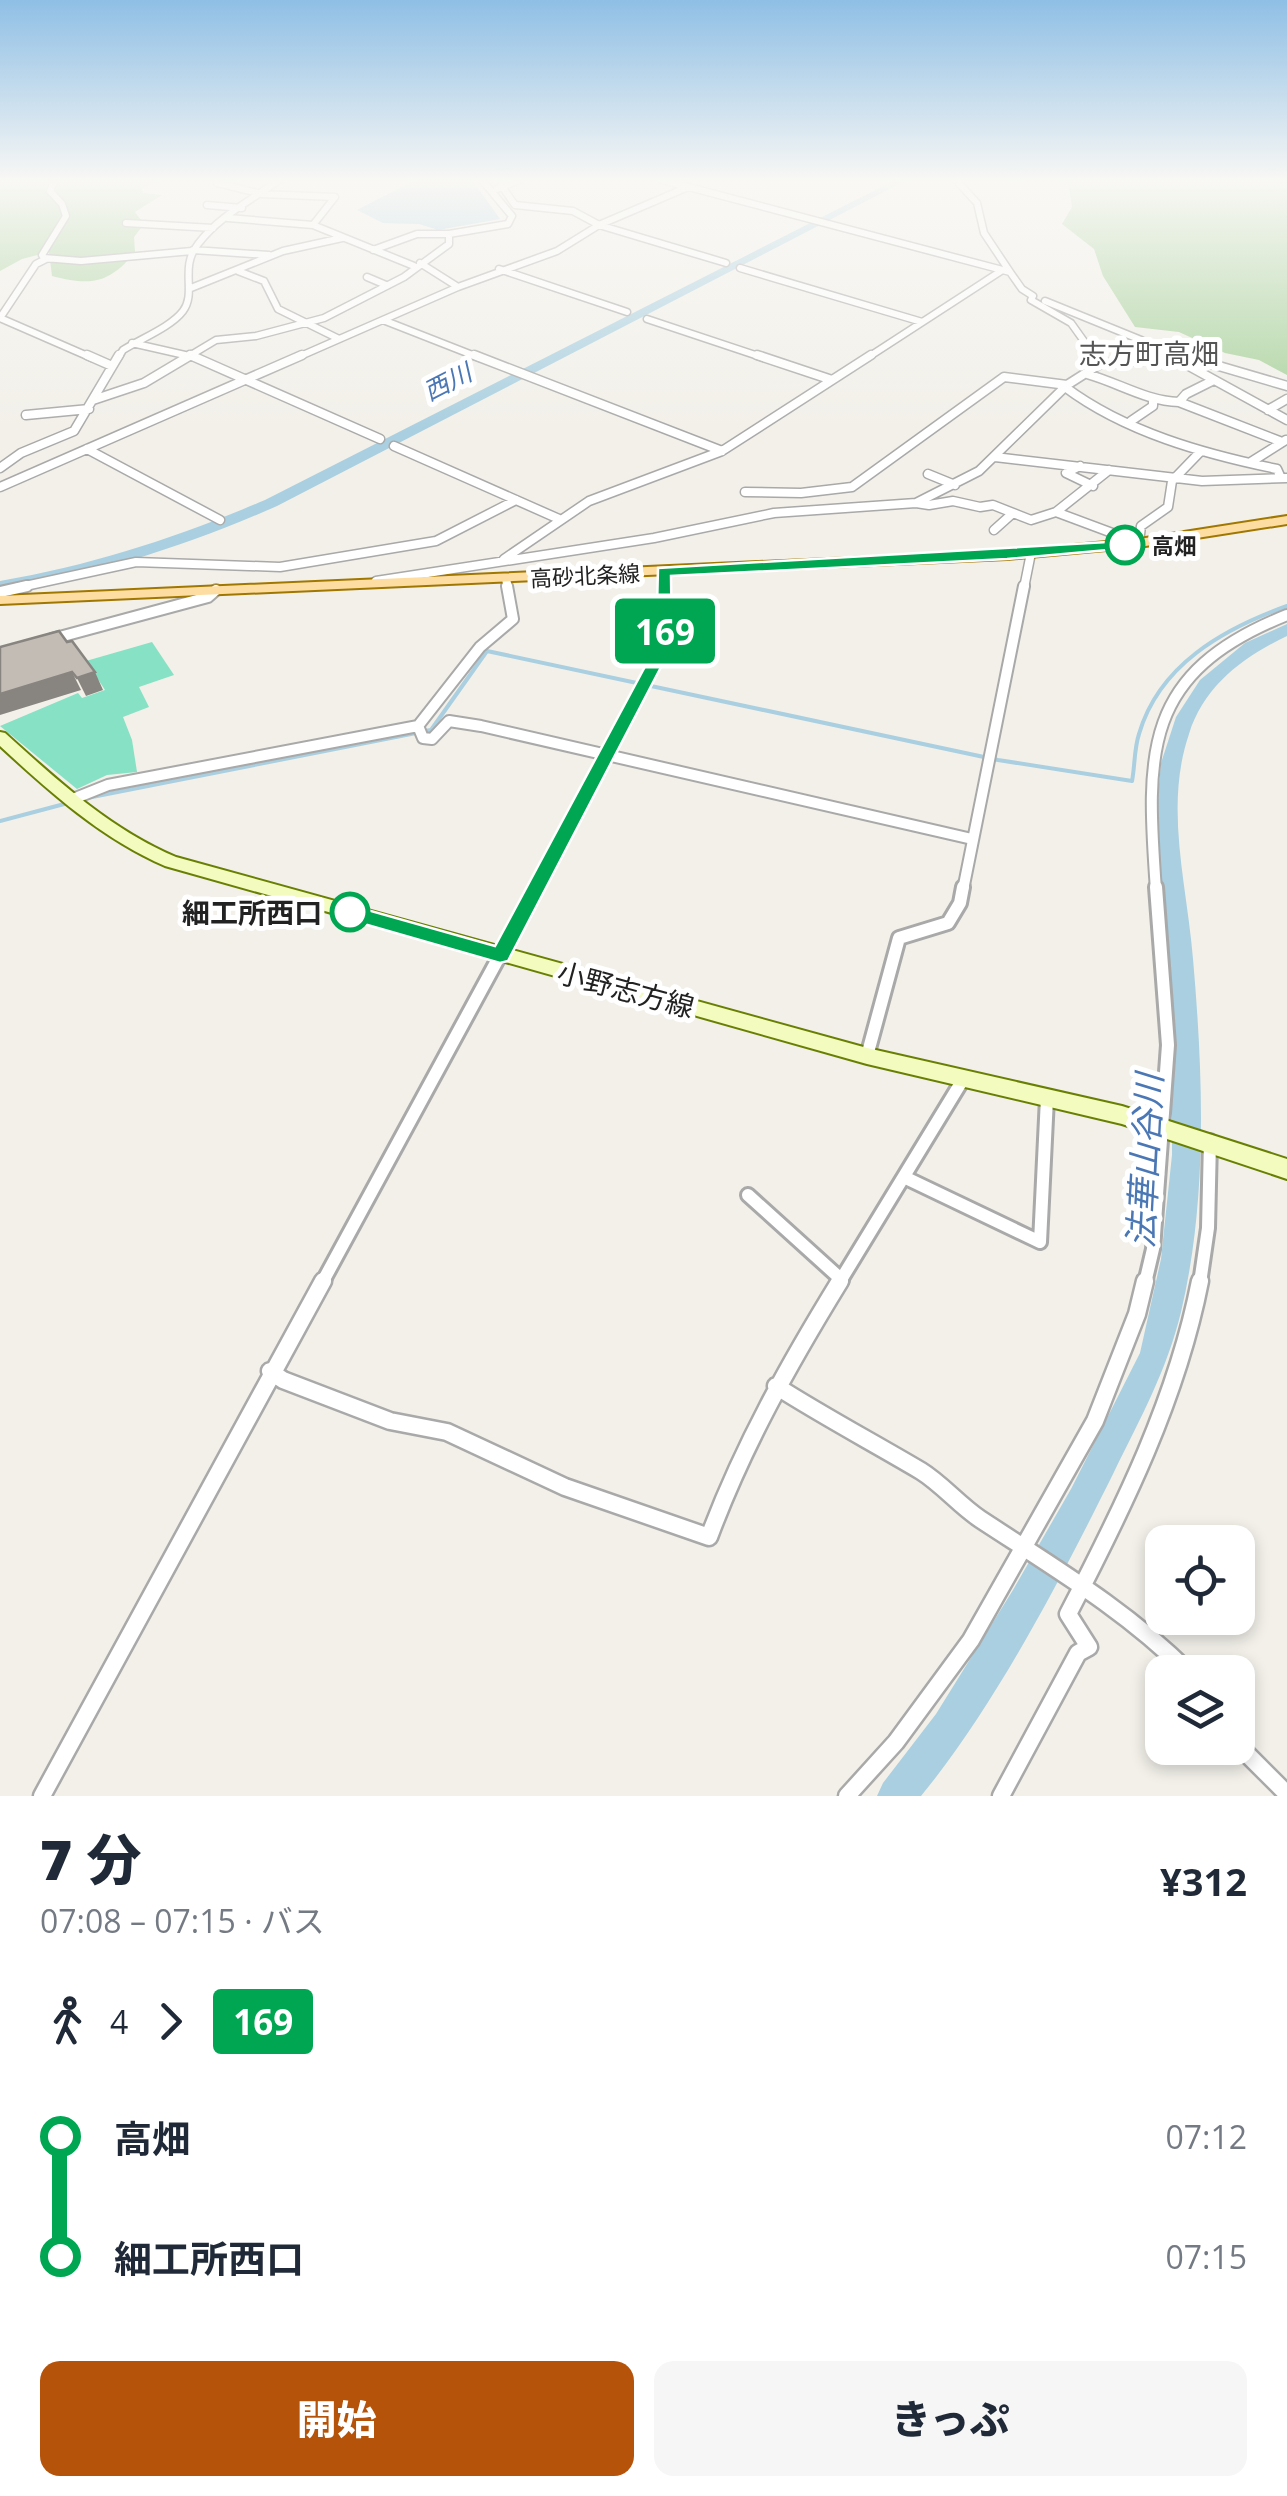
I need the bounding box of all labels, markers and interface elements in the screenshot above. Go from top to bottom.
district label: 志方町高畑 [1079,334,1219,372]
water label: 西川 [417,353,480,408]
marker: 高畑 [1106,526,1144,564]
place label: 高畑 [1152,530,1196,560]
street label: 高砂北条線 [529,557,641,593]
line badge: 169 [608,598,722,664]
text: 169 [635,608,695,655]
place label: 細工所西口 [182,893,322,931]
marker: 細工所西口 [331,893,369,931]
street label: 小野志方線 [553,953,699,1025]
water label: 法華山谷川 [1116,1068,1172,1250]
map controls [1145,1525,1255,1765]
button: locate [1145,1525,1255,1635]
button: layers [1145,1655,1255,1765]
text: 7 分 [40,1821,142,1896]
text: ¥312 [1160,1855,1247,1907]
text: 07:08 – 07:15 · バス [40,1899,325,1942]
icon: walk [40,1994,95,2049]
icon: forward [143,1994,198,2049]
text: 169 [233,1998,293,2045]
text: 4 [110,2000,128,2043]
text: 高畑 [114,2112,190,2164]
text: 07:12 [1165,2115,1247,2158]
text: 細工所西口 [114,2232,304,2284]
text: 07:15 [1165,2235,1247,2278]
button: 開始 [40,2361,634,2476]
button: きっぷ [654,2361,1247,2476]

